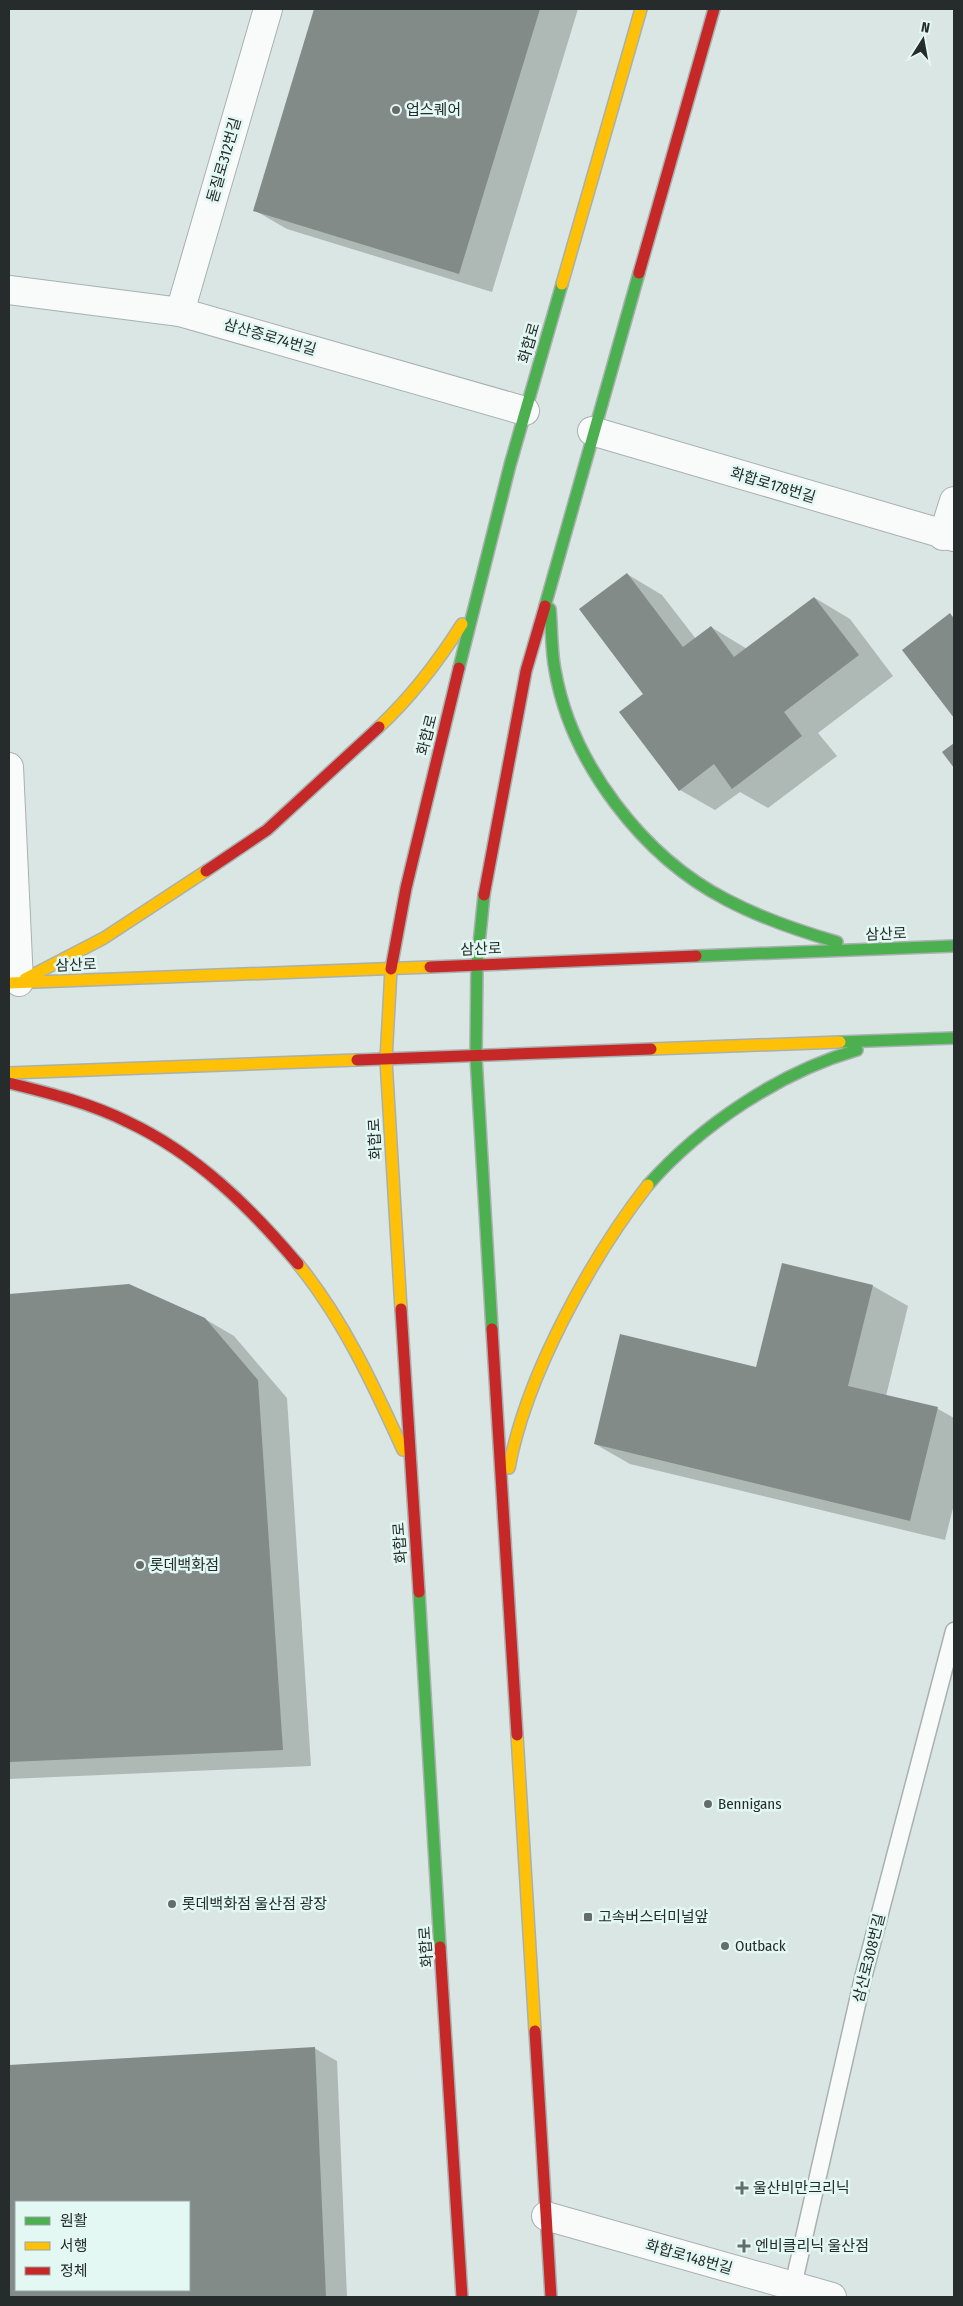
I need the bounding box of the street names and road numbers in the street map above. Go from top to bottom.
street label: 돋질로312번길 [203,115,245,205]
street label: 삼산중로74번길 [222,315,318,359]
street label: 화합로 [515,321,543,365]
street label: 화합로178번길 [728,464,818,506]
street label: 화합로 [413,713,441,757]
street label: 삼산로 [865,924,907,944]
street label: 삼산로 [460,939,502,959]
street label: 삼산로 [55,955,97,975]
street label: 화합로 [365,1118,385,1160]
street label: 화합로 [390,1522,410,1564]
street label: 삼산로308번길 [849,1912,889,2004]
street label: 화합로 [416,1926,436,1968]
street label: 화합로148번길 [643,2236,735,2278]

